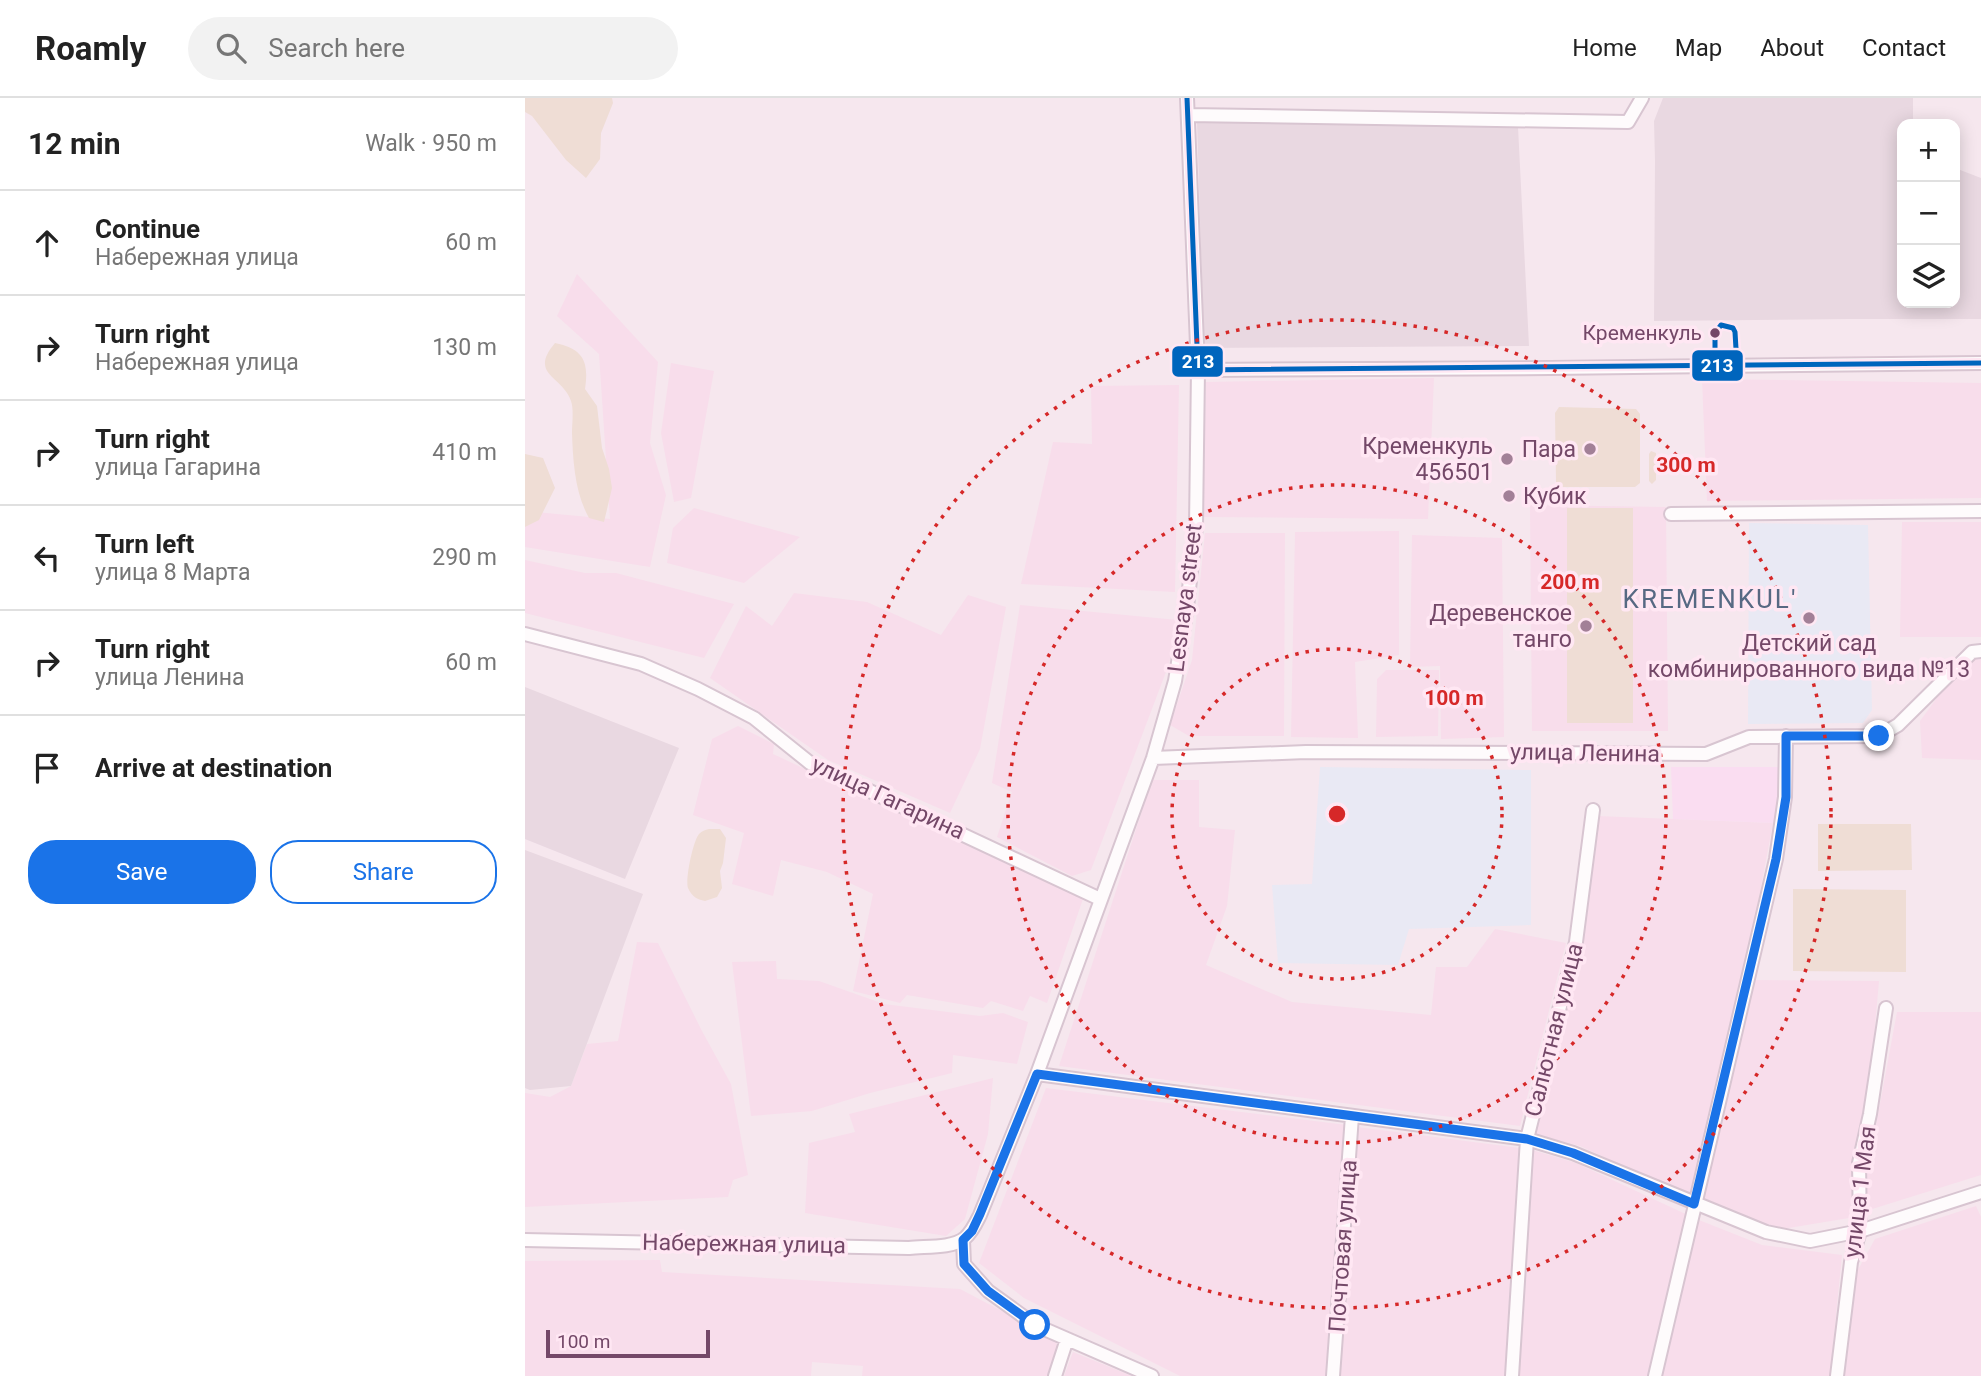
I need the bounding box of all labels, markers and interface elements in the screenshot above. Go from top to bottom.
search box [188,17,678,80]
text: Roamly [35,29,146,68]
icon: search [212,29,250,67]
text: Search here [268,33,405,63]
text: Home [1572,34,1637,62]
text: Map [1675,34,1722,62]
text: About [1760,34,1824,62]
text: Contact [1862,34,1946,62]
map controls [1897,119,1960,308]
button: + [1897,119,1960,182]
text: 12 min [28,126,121,161]
text: Walk · 950 m [365,130,497,157]
button: − [1897,182,1960,245]
text: Continue [95,214,200,244]
icon: ahead [28,224,66,262]
text: 60 m [445,229,497,256]
text: Набережная улица [95,244,299,271]
button: layers [1897,245,1960,308]
text: Turn right [95,319,210,349]
place label: Кременкуль [1583,321,1702,345]
marker: Кременкуль [1708,326,1722,340]
icon: right [28,329,66,367]
text: 130 m [432,334,497,361]
line badge: 213 [1171,345,1224,378]
text: Набережная улица [95,349,299,376]
line badge: 213 [1691,349,1744,382]
text: 213 [1182,350,1214,373]
text: 213 [1701,354,1733,377]
text: Turn right [95,424,210,454]
place label: Кременкуль 456501 [1362,433,1493,486]
icon: right [28,434,66,472]
place label: Пара [1522,436,1576,463]
text: 410 m [432,439,497,466]
marker: Пара [1582,441,1598,457]
marker: Кременкуль 456501 [1499,451,1515,467]
text: 300 m [1656,453,1716,477]
text: улица Гагарина [95,454,261,481]
place label: Кубик [1523,483,1587,510]
marker: Кубик [1501,488,1517,504]
street label: Lesnaya street [1163,522,1207,674]
text: Turn left [95,529,194,559]
icon: left [28,539,66,577]
text: 290 m [432,544,497,571]
text: улица 8 Марта [95,559,250,586]
text: 200 m [1540,570,1600,594]
district label: KREMENKUL' [1623,584,1797,614]
place label: Деревенское танго [1429,600,1572,653]
marker: Детский сад комбинированного вида №13 [1801,610,1817,626]
marker: Деревенское танго [1578,618,1594,634]
place label: Детский сад комбинированного вида №13 [1648,630,1970,683]
text: Turn right [95,634,210,664]
icon: right [28,644,66,682]
text: 60 m [445,649,497,676]
text: улица Ленина [95,664,245,691]
text: 100 m [1424,686,1484,710]
route end [1863,720,1894,751]
street label: улица Ленина [1510,738,1660,768]
icon: arrive [28,749,66,787]
street label: улица Гагарина [807,751,969,845]
text: Arrive at destination [95,753,332,783]
centre of rings [1325,802,1349,826]
button: Save [28,840,256,904]
button: Share [270,840,497,904]
street label: Салютная улица [1519,940,1589,1120]
street label: улица 1 Мая [1839,1124,1881,1260]
street label: Почтовая улица [1324,1159,1362,1333]
street label: Набережная улица [642,1229,846,1259]
route start [1019,1309,1050,1340]
scale bar [546,1327,711,1359]
text: 100 m [557,1330,610,1353]

